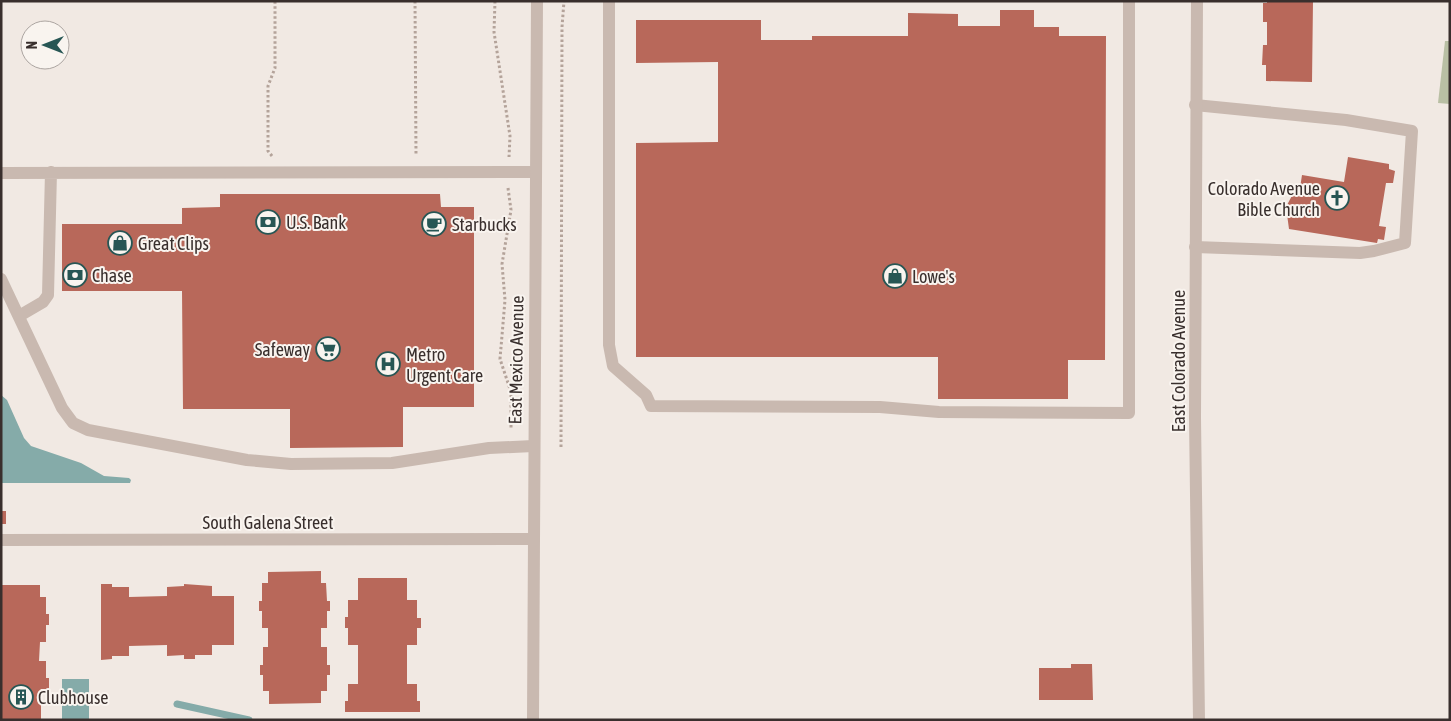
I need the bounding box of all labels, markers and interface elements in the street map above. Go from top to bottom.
north arrow [20,20,70,70]
text: N [24,41,40,49]
place label: Colorado Avenue Bible Church [1208,178,1320,220]
church icon: Colorado Avenue Bible Church [1324,185,1350,211]
bank icon: U.S. Bank [255,209,281,235]
cafe icon: Starbucks [421,211,447,237]
place label: U.S. Bank [286,212,346,233]
place label: Starbucks [452,214,517,235]
shop icon: Great Clips [107,230,133,256]
place label: Great Clips [138,233,209,254]
bank icon: Chase [62,262,88,288]
shop icon: Lowe's [882,263,908,289]
place label: Chase [92,265,132,286]
place label: Lowe's [912,266,955,287]
street label: East Colorado Avenue [1168,290,1189,432]
street label: East Mexico Avenue [504,295,528,425]
supermarket icon: Safeway [315,336,341,362]
place label: Safeway [255,339,310,360]
place label: Metro Urgent Care [406,344,483,386]
hospital icon: Metro Urgent Care [375,351,401,377]
street label: South Galena Street [203,512,333,533]
building icon: Clubhouse [8,684,34,710]
place label: Clubhouse [38,687,109,708]

